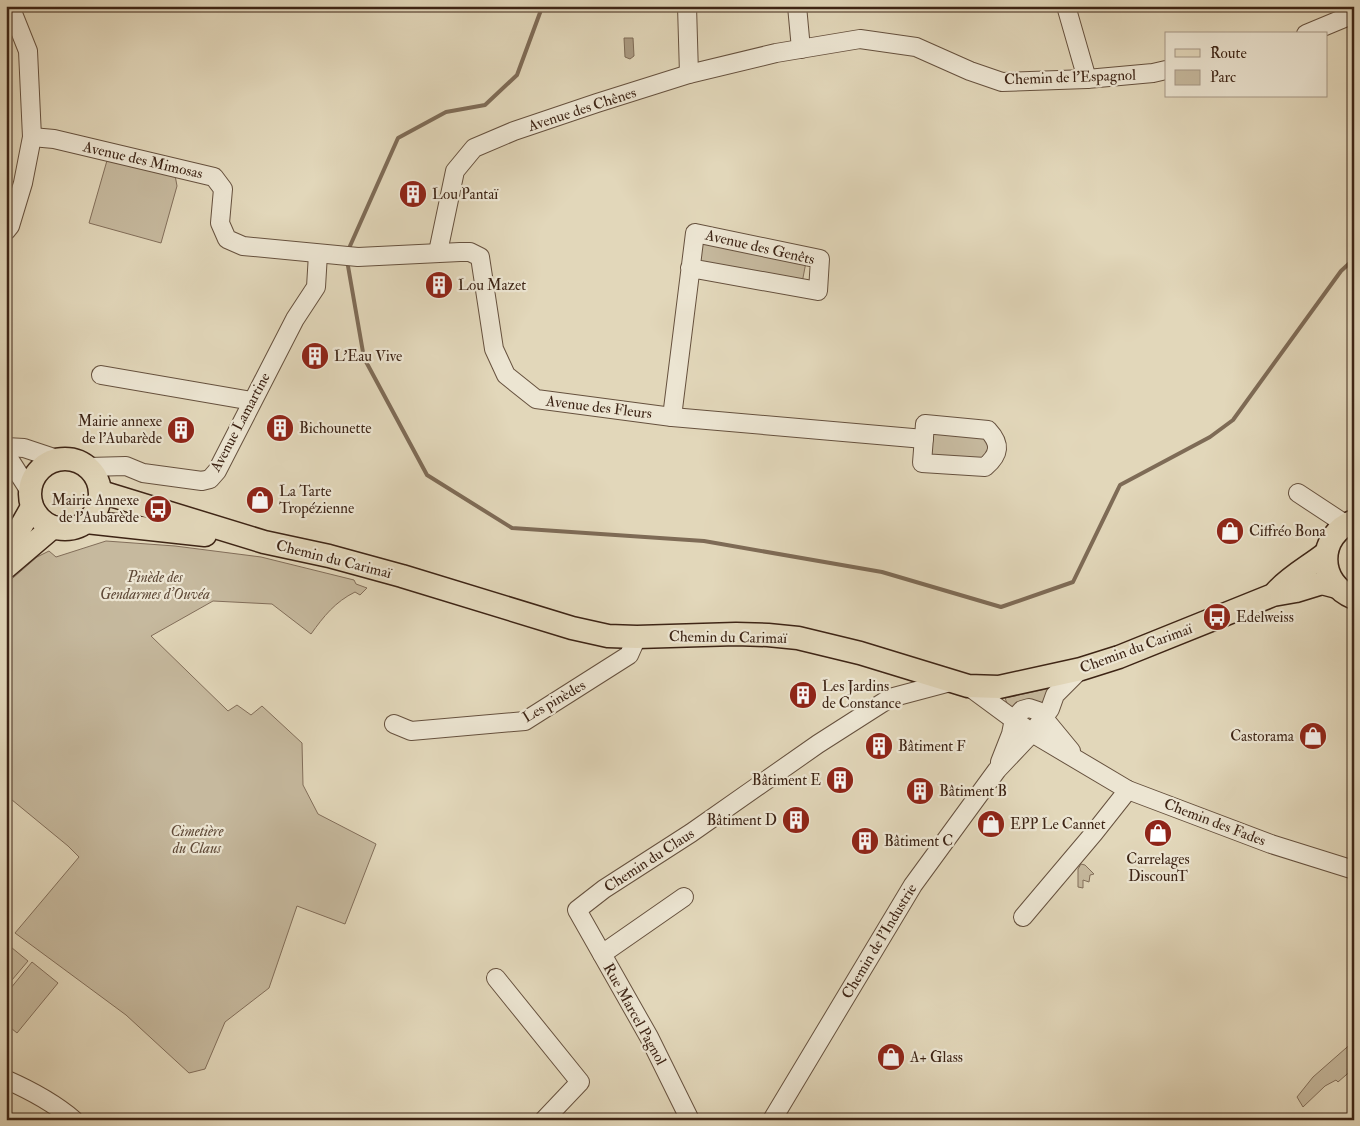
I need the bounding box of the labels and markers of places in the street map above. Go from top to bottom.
building icon: Lou Pantaï [398,179,428,209]
place label: Lou Pantaï [432,185,499,204]
building icon: Lou Mazet [424,270,454,300]
place label: Lou Mazet [458,276,526,295]
building icon: L'Eau Vive [300,341,330,371]
place label: L'Eau Vive [334,347,402,366]
place label: Mairie annexe de l'Aubarède [78,412,162,448]
building icon: Bichounette [265,413,295,443]
building icon: Mairie annexe de l'Aubarède [166,415,196,445]
place label: Bichounette [299,419,372,438]
place label: La Tarte Tropézienne [279,482,354,519]
shop icon: La Tarte Tropézienne [245,485,275,515]
place label: Mairie Annexe de l'Aubarède [51,491,139,527]
bus stop icon: Mairie Annexe de l'Aubarède [143,494,173,524]
shop icon: Ciffréo Bona [1215,516,1245,546]
place label: Ciffréo Bona [1249,522,1326,541]
bus stop icon: Edelweiss [1202,602,1232,632]
place label: Edelweiss [1236,608,1294,627]
place label: Les Jardins de Constance [822,677,901,713]
building icon: Les Jardins de Constance [788,680,818,710]
shop icon: Castorama [1298,721,1328,751]
place label: Castorama [1230,727,1295,746]
building icon: Bâtiment F [864,731,894,761]
place label: Bâtiment F [898,737,966,756]
building icon: Bâtiment E [825,765,855,795]
place label: Bâtiment E [752,771,821,790]
building icon: Bâtiment B [905,776,935,806]
place label: Bâtiment B [939,782,1007,801]
building icon: Bâtiment D [781,805,811,835]
shop icon: EPP Le Cannet [976,809,1006,839]
place label: Bâtiment D [706,811,777,830]
place label: EPP Le Cannet [1010,815,1106,834]
shop icon: Carrelages DiscounT [1143,818,1173,848]
building icon: Bâtiment C [850,826,880,856]
place label: Bâtiment C [884,832,953,851]
place label: Carrelages DiscounT [1126,850,1190,886]
shop icon: A+ Glass [876,1042,906,1072]
place label: A+ Glass [909,1048,963,1067]

